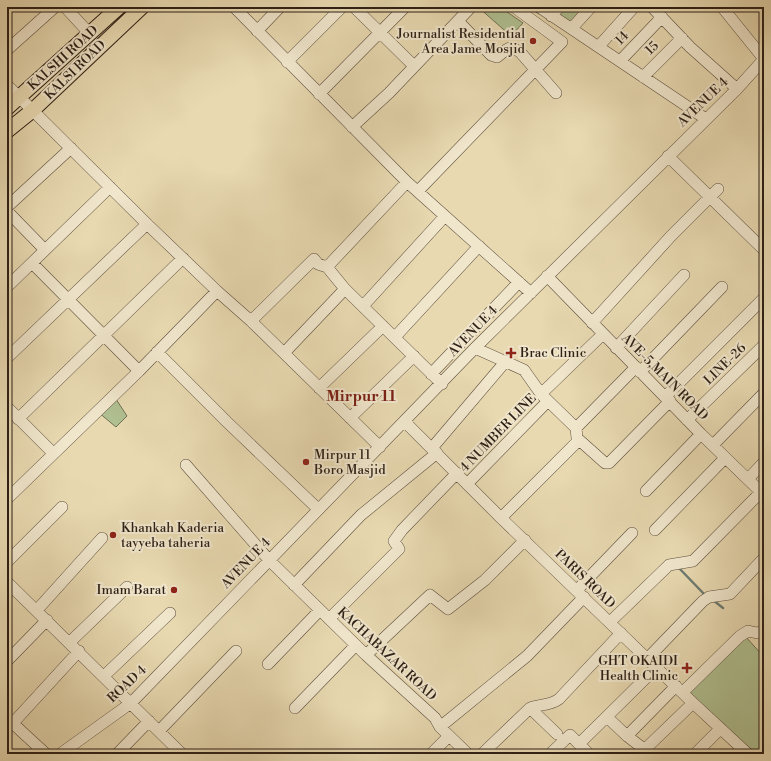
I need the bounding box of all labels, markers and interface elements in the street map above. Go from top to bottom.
street label: KALSHI ROAD [24,22,102,94]
place label: Journalist Residential Area Jame Mosjid [396,26,526,57]
street label: 14 [612,28,632,48]
marker: Journalist Residential Area Jame Mosjid [528,36,538,46]
street label: KALSI ROAD [41,37,109,103]
street label: 15 [642,38,662,58]
street label: AVENUE 4 [674,74,732,131]
street label: AVENUE 4 [444,302,501,360]
street label: AVE-5,MAIN ROAD [618,330,712,424]
street label: LINE-26 [701,340,750,388]
place label: Brac Clinic [519,345,587,361]
marker: Brac Clinic [505,347,517,359]
district label: Mirpur 11 [326,387,397,406]
street label: 4 NUMBER LINE [456,390,540,476]
place label: Mirpur 11 Boro Masjid [313,447,386,478]
marker: Mirpur 11 Boro Masjid [301,457,311,467]
place label: Khankah Kaderia tayyeba taheria [121,520,224,551]
marker: Khankah Kaderia tayyeba taheria [108,530,118,540]
street label: AVENUE 4 [217,534,274,592]
street label: PARIS ROAD [551,546,619,612]
place label: Imam Barat [97,582,166,598]
marker: Imam Barat [169,585,179,595]
street label: KACHABAZAR ROAD [334,604,440,704]
place label: GHT OKAIDI Health Clinic [598,653,678,684]
street label: ROAD 4 [104,662,150,706]
marker: GHT OKAIDI Health Clinic [681,662,693,674]

